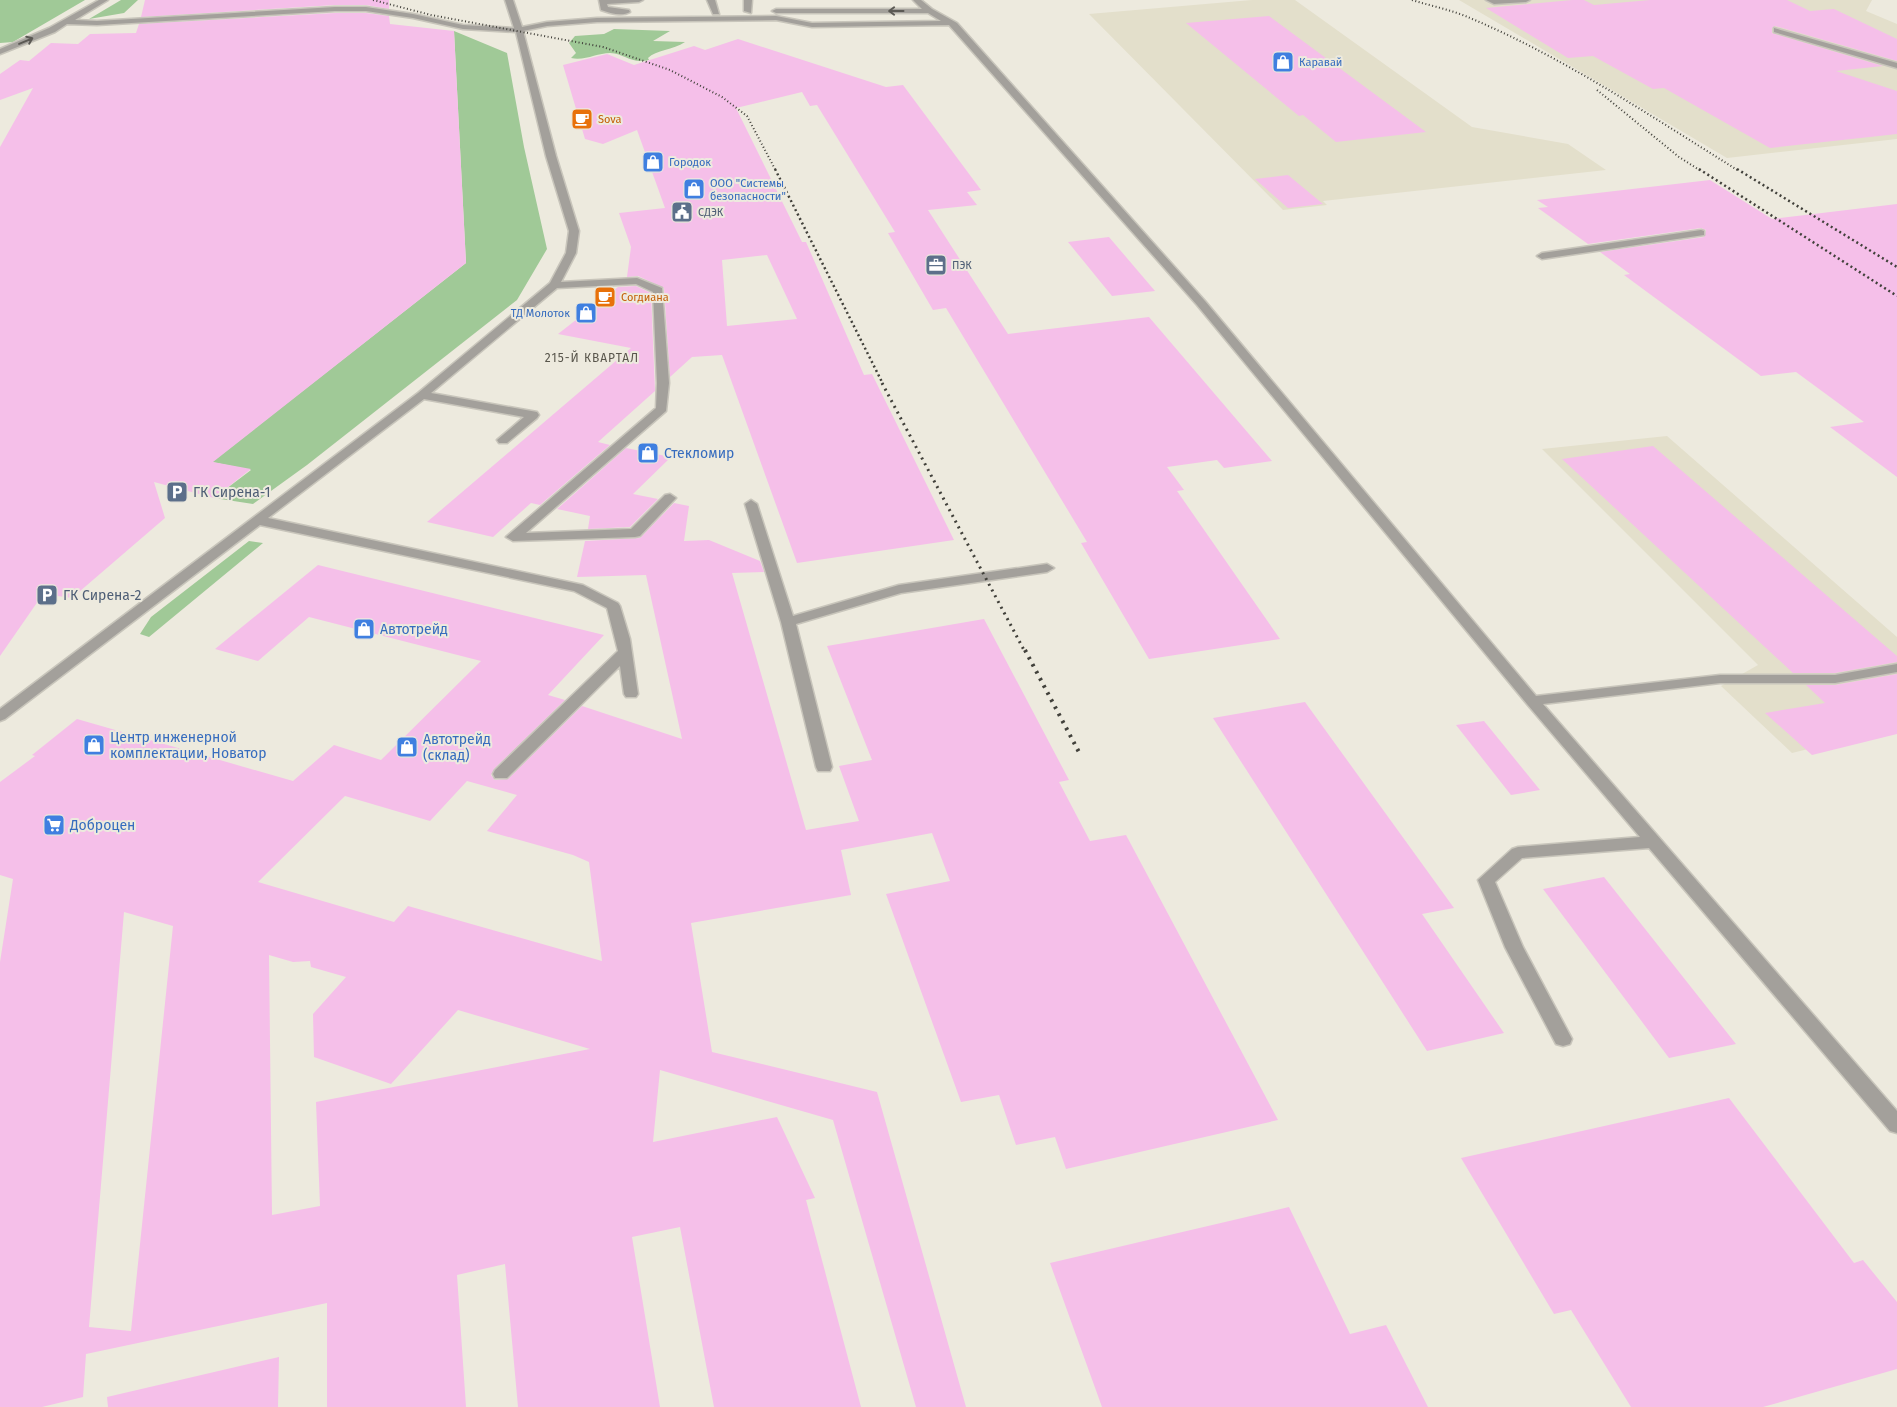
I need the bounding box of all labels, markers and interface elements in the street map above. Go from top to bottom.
one-way arrow [888,6,904,16]
one-way arrow [18,35,33,45]
shop icon: Каравай [1271,50,1295,74]
place label: Каравай [1299,56,1342,69]
cafe icon: Sova [570,107,594,131]
place label: Sova [598,113,622,126]
shop icon: Городок [641,150,665,174]
place label: Городок [669,156,711,169]
shop icon: ООО "Системы безопасности" [682,177,706,201]
place label: ООО "Системы безопасности" [710,177,786,203]
public building icon: СДЭК [670,200,694,224]
place label: СДЭК [698,206,724,219]
office icon: ПЭК [924,253,948,277]
place label: ПЭК [952,259,972,272]
cafe icon: Согдиана [593,285,617,309]
place label: Согдиана [621,291,669,304]
shop icon: ТД Молоток [574,301,598,325]
place label: ТД Молоток [511,307,570,320]
district label: 215-Й КВАРТАЛ [545,350,639,365]
shop icon: Стекломир [636,441,660,465]
place label: Стекломир [664,445,734,462]
parking icon: ГК Сирена-1 [165,480,189,504]
place label: ГК Сирена-1 [193,484,271,501]
parking icon: ГК Сирена-2 [35,583,59,607]
place label: ГК Сирена-2 [63,587,142,604]
shop icon: Автотрейд [352,617,376,641]
place label: Автотрейд [380,621,448,638]
place label: Центр инженерной комплектации, Новатор [110,729,267,762]
place label: Автотрейд (склад) [423,731,491,764]
shop icon: Центр инженерной комплектации, Новатор [82,733,106,757]
shop icon: Автотрейд (склад) [395,735,419,759]
supermarket icon: Доброцен [42,813,66,837]
place label: Доброцен [69,817,135,834]

